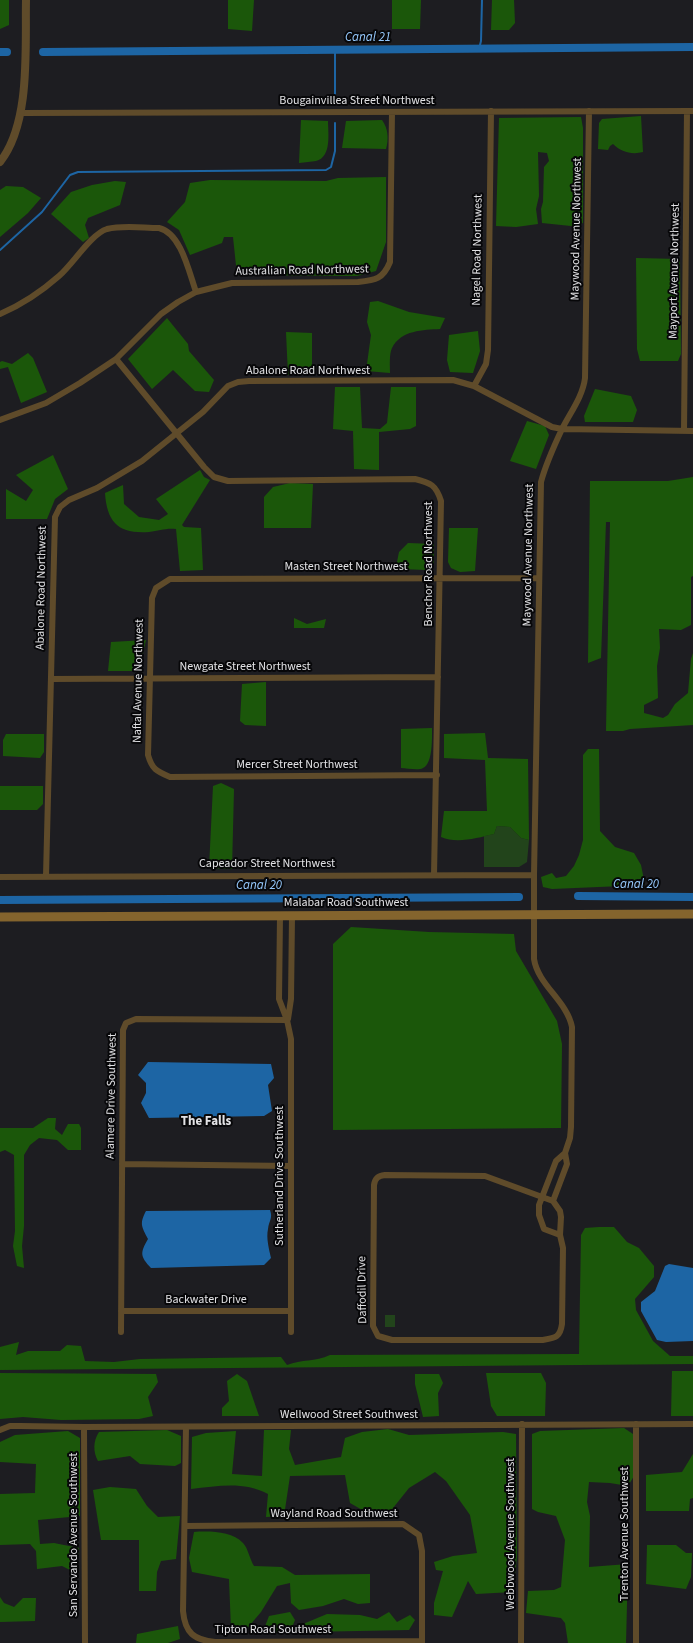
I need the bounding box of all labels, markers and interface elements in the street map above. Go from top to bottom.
water label: Canal 21 [345,30,391,46]
street label: Bougainvillea Street Northwest [279,94,435,108]
street label: Maywood Avenue Northwest [569,157,585,301]
street label: Nagel Road Northwest [470,194,486,306]
street label: Mayport Avenue Northwest [667,203,683,339]
street label: Australian Road Northwest [235,263,369,279]
street label: Abalone Road Northwest [246,364,370,378]
street label: Maywood Avenue Northwest [521,483,537,627]
street label: Benchor Road Northwest [422,501,436,627]
street label: Abalone Road Northwest [34,526,50,650]
street label: Masten Street Northwest [284,560,408,574]
street label: Naftal Avenue Northwest [131,619,147,743]
street label: Newgate Street Northwest [179,660,311,674]
street label: Mercer Street Northwest [236,758,358,772]
street label: Capeador Street Northwest [199,857,335,871]
water label: Canal 20 [613,877,659,893]
water label: Canal 20 [236,878,282,894]
street label: Malabar Road Southwest [284,896,408,910]
street label: Alamere Drive Southwest [104,1033,120,1159]
street label: Sutherland Drive Southwest [273,1106,287,1246]
district label: The Falls [181,1114,231,1130]
street label: Daffodil Drive [355,1256,371,1324]
street label: Backwater Drive [165,1293,247,1307]
street label: Wellwood Street Southwest [280,1408,418,1422]
street label: San Servando Avenue Southwest [67,1453,81,1617]
street label: Webbwood Avenue Southwest [504,1458,518,1610]
street label: Trenton Avenue Southwest [618,1467,632,1601]
street label: Wayland Road Southwest [270,1507,398,1521]
street label: Tipton Road Southwest [215,1623,331,1637]

